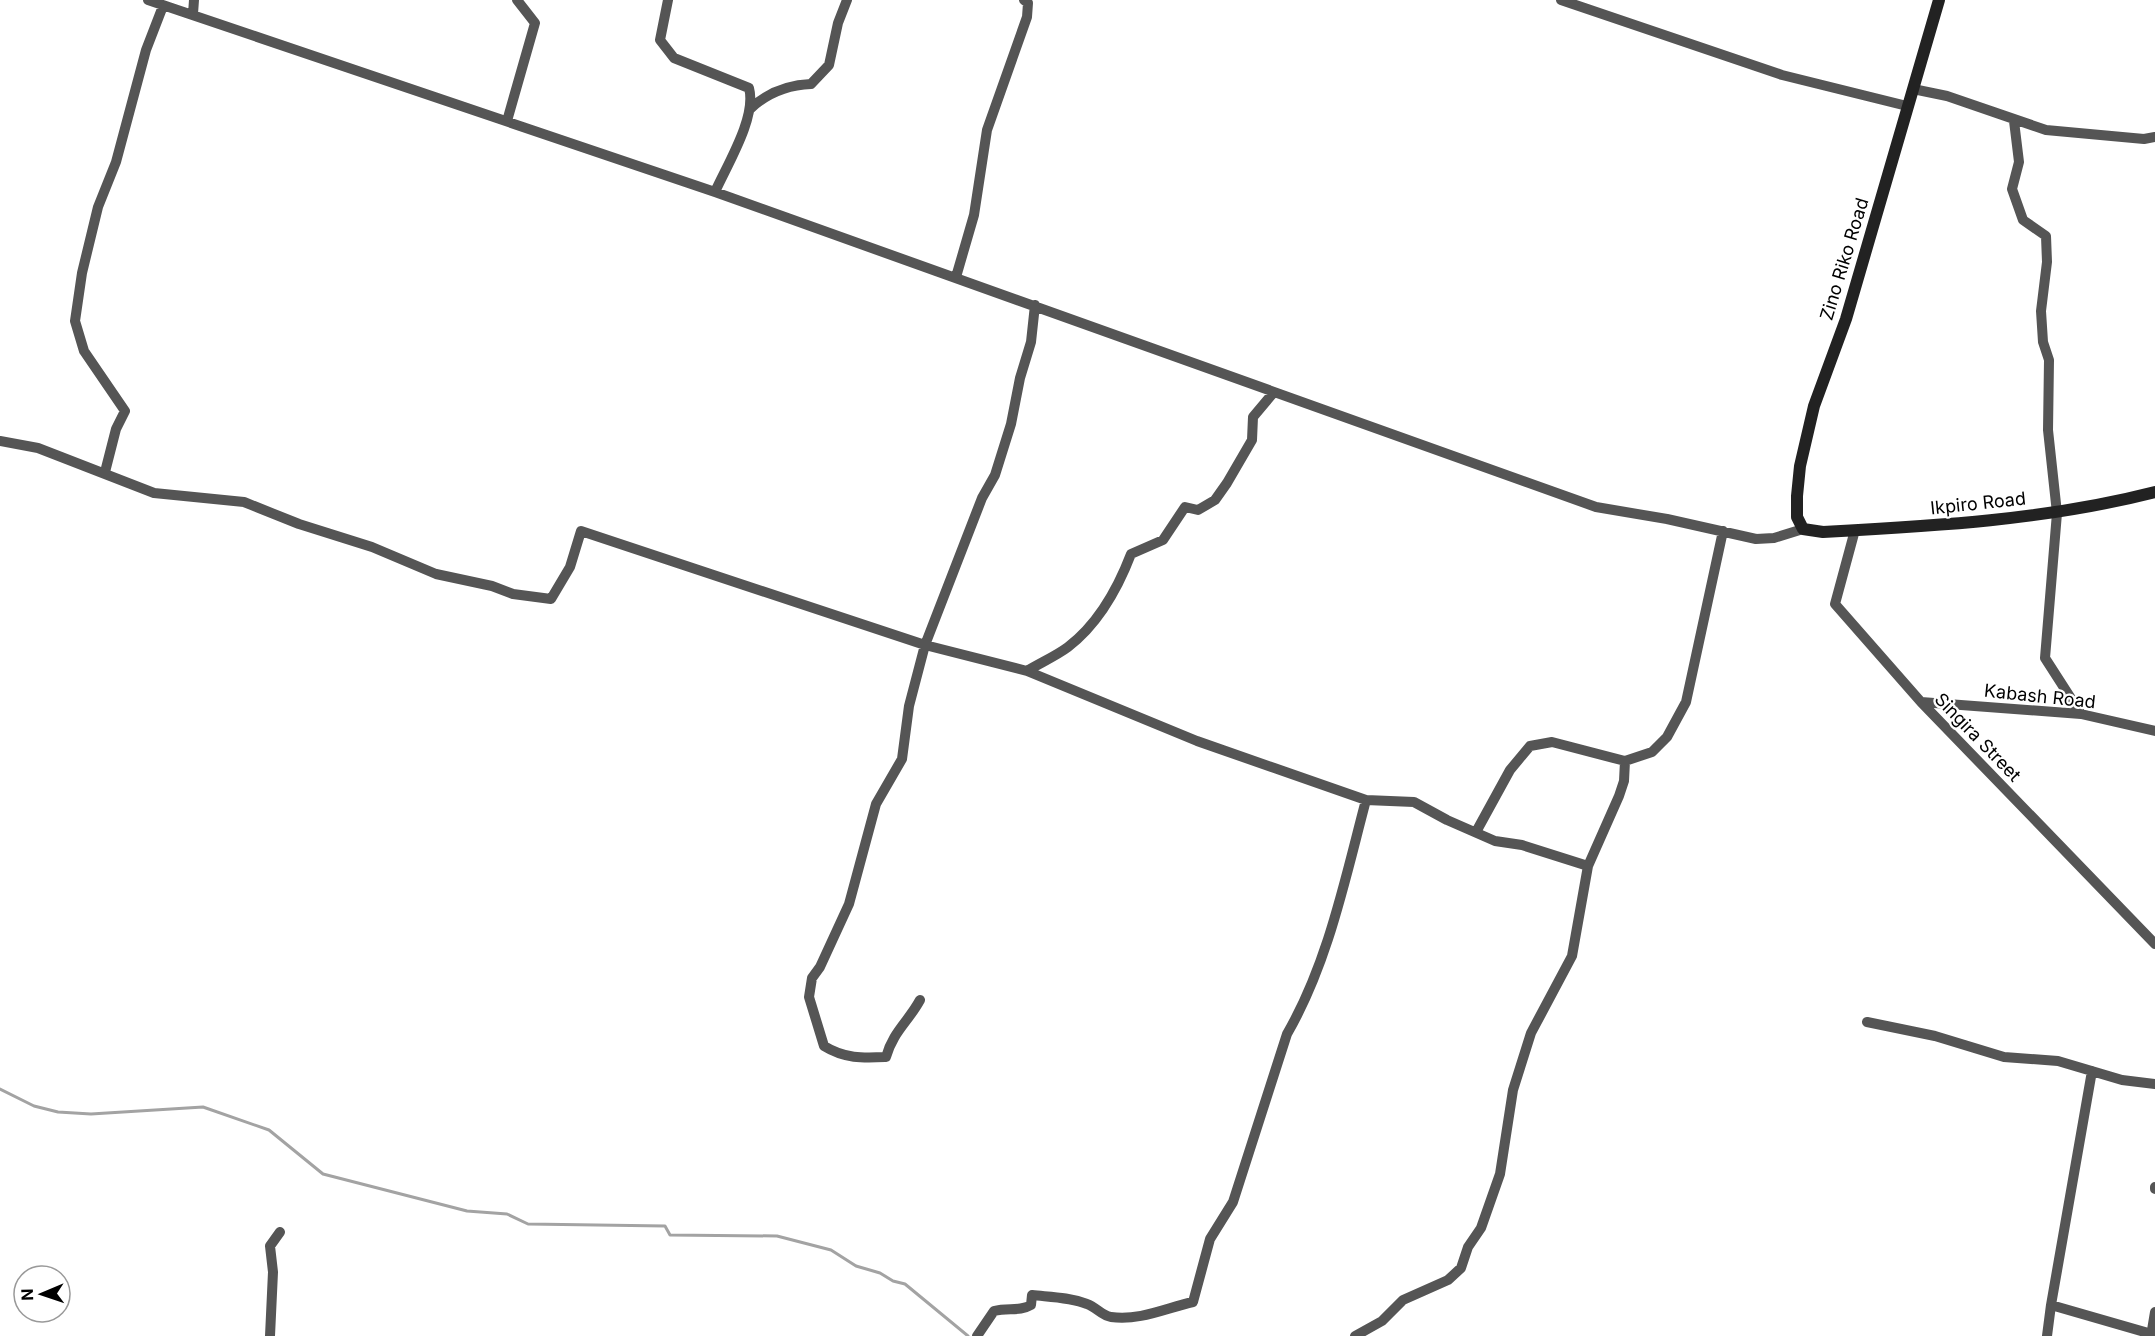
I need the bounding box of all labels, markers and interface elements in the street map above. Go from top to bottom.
street label: Zino Riko Road [1815,195,1873,323]
street label: Ikpiro Road [1929,488,2027,518]
street label: Kabash Road [1983,680,2097,712]
street label: Singira Street [1931,688,2025,786]
north arrow [12,1264,72,1324]
text: N [17,1288,37,1301]

